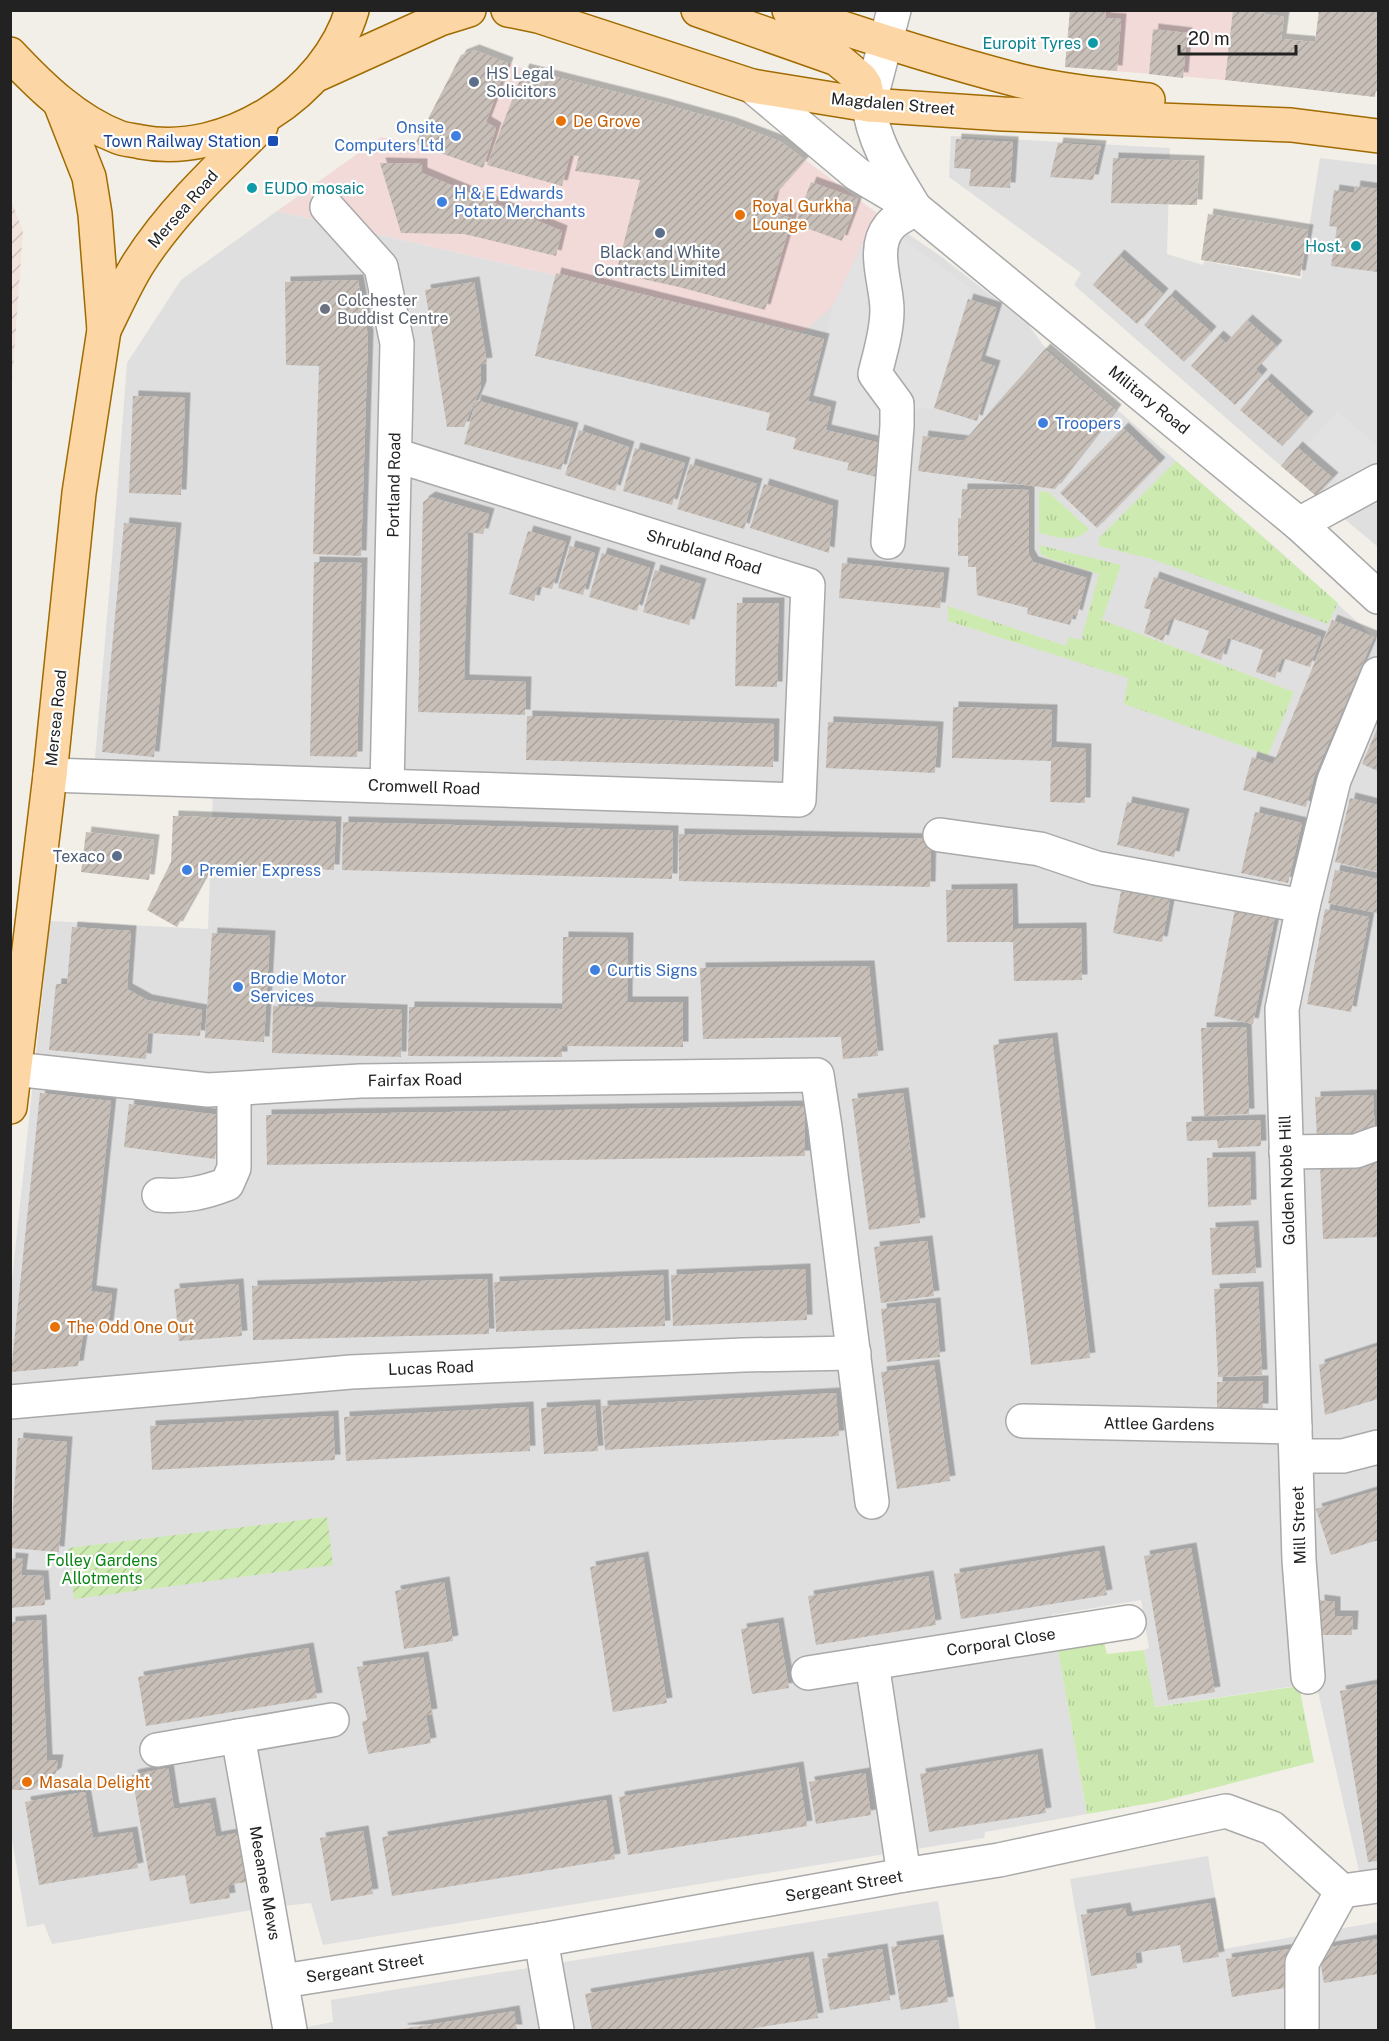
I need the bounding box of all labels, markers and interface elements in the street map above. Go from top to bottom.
scale bar [1179,18,1296,56]
text: 20 m [1188,28,1230,49]
place label: Europit Tyres [982,34,1081,53]
marker: Europit Tyres [1086,36,1100,50]
place label: HS Legal Solicitors [486,64,556,101]
marker: HS Legal Solicitors [467,75,481,89]
street label: Magdalen Street [830,89,956,119]
place label: De Grove [573,112,641,131]
marker: De Grove [554,114,568,128]
place label: Onsite Computers Ltd [334,118,444,155]
marker: Onsite Computers Ltd [449,129,463,143]
place label: Town Railway Station [103,132,261,151]
marker: Town Railway Station [266,134,280,148]
street label: Mersea Road [144,166,222,252]
place label: EUDO mosaic [264,179,364,198]
marker: EUDO mosaic [245,181,259,195]
place label: H & E Edwards Potato Merchants [454,184,585,221]
marker: H & E Edwards Potato Merchants [435,195,449,209]
place label: Royal Gurkha Lounge [752,197,852,234]
marker: Royal Gurkha Lounge [733,208,747,222]
marker: Black and White Contracts Limited [653,226,667,240]
place label: Host. [1305,237,1344,256]
marker: Host. [1349,239,1363,253]
place label: Black and White Contracts Limited [594,243,726,280]
place label: Colchester Buddist Centre [337,291,449,328]
marker: Colchester Buddist Centre [318,302,332,316]
street label: Military Road [1105,362,1193,438]
place label: Troopers [1055,414,1121,433]
marker: Troopers [1036,416,1050,430]
street label: Portland Road [384,432,404,538]
street label: Shrubland Road [644,525,764,579]
street label: Mersea Road [41,669,71,767]
street label: Cromwell Road [368,776,480,798]
place label: Texaco [53,847,105,866]
marker: Texaco [110,849,124,863]
place label: Premier Express [199,861,321,880]
marker: Premier Express [180,863,194,877]
place label: Curtis Signs [607,961,697,980]
marker: Curtis Signs [588,963,602,977]
place label: Brodie Motor Services [250,969,346,1006]
marker: Brodie Motor Services [231,980,245,994]
street label: Fairfax Road [368,1070,462,1090]
street label: Golden Noble Hill [1275,1114,1299,1246]
place label: The Odd One Out [67,1318,194,1337]
marker: The Odd One Out [48,1320,62,1334]
street label: Lucas Road [388,1357,474,1379]
street label: Attlee Gardens [1103,1414,1215,1434]
street label: Mill Street [1288,1486,1310,1564]
park label: Folley Gardens Allotments [46,1551,158,1588]
street label: Corporal Close [945,1624,1057,1660]
place label: Masala Delight [39,1773,150,1792]
marker: Masala Delight [20,1775,34,1789]
street label: Meeanee Mews [246,1824,284,1942]
street label: Sergeant Street [784,1866,904,1906]
street label: Sergeant Street [305,1949,425,1987]

